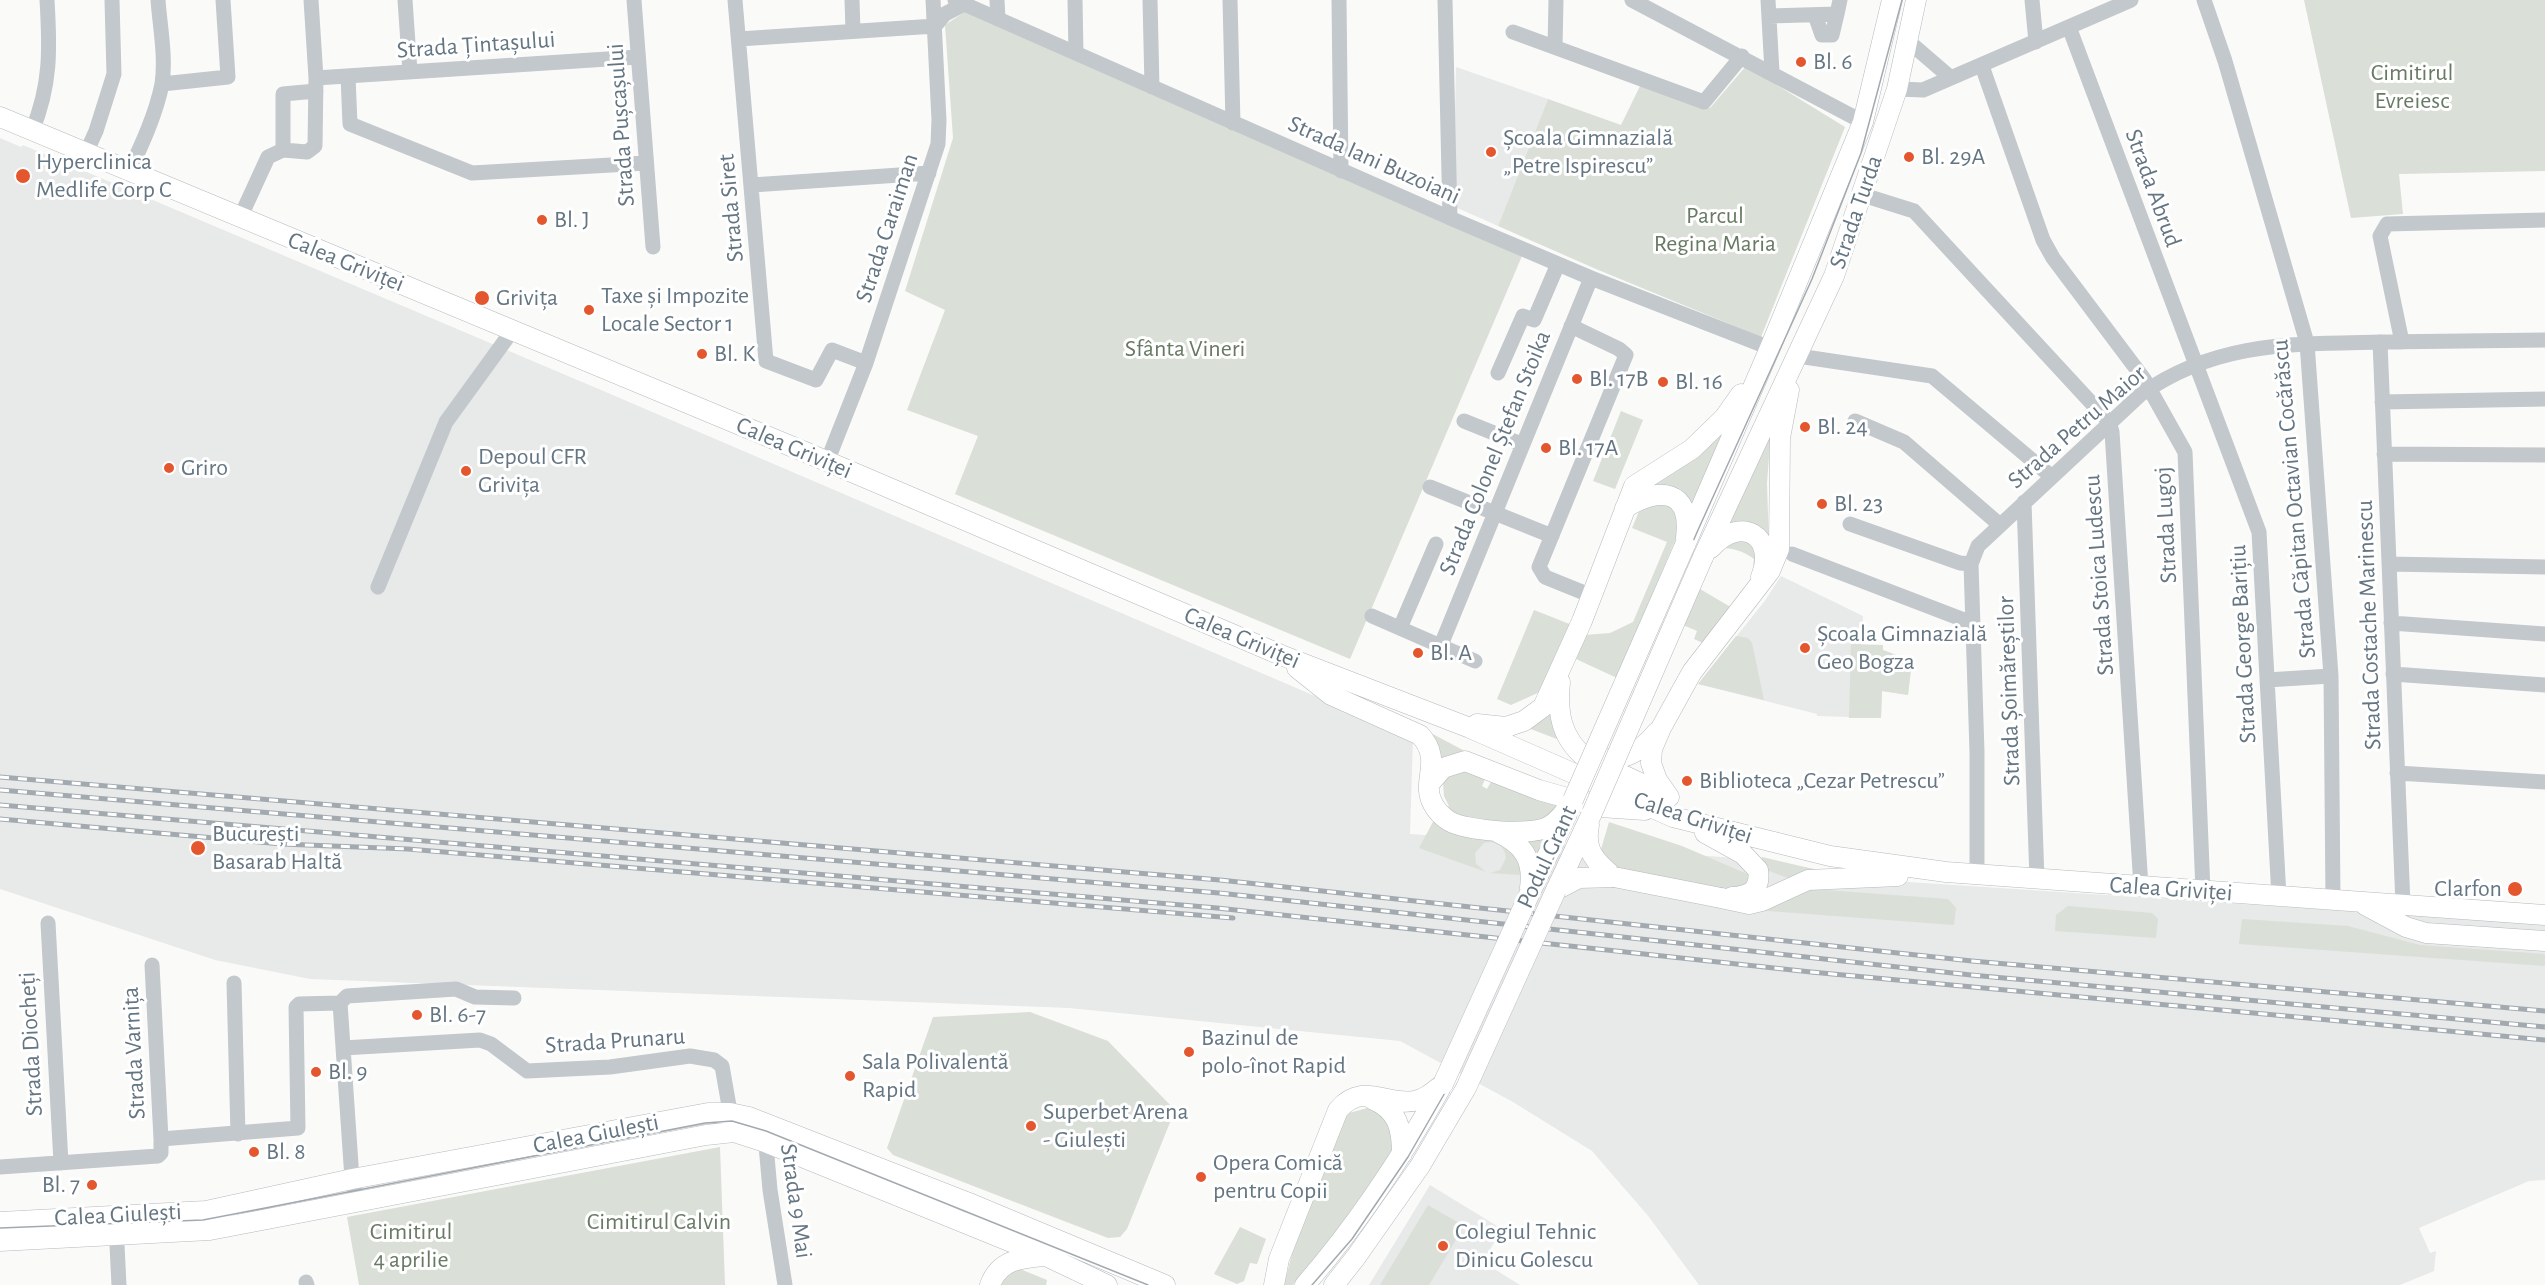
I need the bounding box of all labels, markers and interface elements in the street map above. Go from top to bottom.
street label: Strada Țintașului [396,25,556,65]
street label: Strada Pușcașului [601,42,641,208]
place label: Bl. 6 [1813,48,1853,76]
marker: Bl. 6 [1794,55,1808,69]
park label: Cimitirul Evreiesc [2371,59,2453,115]
street label: Strada Iani Buzoiani [1284,109,1464,211]
place label: Școala Gimnazială „Petre Ispirescu” [1503,124,1673,180]
street label: Strada Abrud [2118,125,2188,251]
place label: Bl. 29A [1921,143,1985,171]
marker: Școala Gimnazială „Petre Ispirescu” [1484,145,1498,159]
place label: Hyperclinica Medlife Corp C [36,148,172,204]
street label: Strada Caraiman [849,150,925,306]
marker: Bl. 29A [1902,150,1916,164]
street label: Strada Turda [1823,151,1889,273]
street label: Strada Siret [712,153,750,263]
marker: Hyperclinica Medlife Corp C [14,167,32,185]
park label: Parcul Regina Maria [1654,202,1776,258]
place label: Bl. J [554,206,590,234]
marker: Bl. J [535,213,549,227]
street label: Calea Griviței [283,226,409,298]
place label: Taxe și Impozite Locale Sector 1 [601,282,749,338]
place label: Grivița [496,284,558,312]
marker: Grivița [473,289,491,307]
marker: Taxe și Impozite Locale Sector 1 [582,303,596,317]
street label: Strada Colonel Ștefan Stoika [1433,326,1557,580]
park label: Sfânta Vineri [1125,335,1245,363]
street label: Strada Căpitan Octavian Cocărăscu [2266,338,2322,660]
place label: Bl. K [714,340,755,368]
marker: Bl. K [695,347,709,361]
street label: Strada Petru Maior [2002,359,2152,495]
place label: Bl. 17B [1589,365,1648,393]
place label: Bl. 16 [1675,368,1723,396]
marker: Bl. 17B [1570,372,1584,386]
marker: Bl. 16 [1656,375,1670,389]
street label: Calea Griviței [732,411,856,485]
place label: Bl. 24 [1817,413,1868,441]
marker: Bl. 24 [1798,420,1812,434]
place label: Bl. 17A [1558,434,1618,462]
marker: Bl. 17A [1539,441,1553,455]
place label: Depoul CFR Grivița [478,443,587,499]
place label: Griro [181,454,228,482]
marker: Griro [162,461,176,475]
marker: Depoul CFR Grivița [459,464,473,478]
street label: Strada Lugoj [2149,466,2183,584]
street label: Strada Stoica Ludescu [2078,474,2120,676]
place label: Bl. 23 [1834,490,1883,518]
marker: Bl. 23 [1815,497,1829,511]
street label: Strada Costache Marinescu [2350,500,2388,750]
street label: Strada George Barițiu [2223,544,2263,744]
street label: Strada Șoimăreștilor [1991,596,2027,786]
street label: Calea Griviței [1180,601,1304,675]
place label: Școala Gimnazială Geo Bogza [1817,620,1987,676]
place label: Bl. A [1430,639,1472,667]
marker: Școala Gimnazială Geo Bogza [1798,641,1812,655]
marker: Bl. A [1411,646,1425,660]
place label: Biblioteca „Cezar Petrescu” [1699,767,1945,795]
marker: Biblioteca „Cezar Petrescu” [1680,774,1694,788]
street label: Calea Griviței [1630,785,1756,851]
street label: Podul Grant [1511,801,1583,913]
place label: București Basarab Haltă [212,820,342,876]
marker: București Basarab Haltă [189,839,207,857]
street label: Calea Griviței [2109,870,2233,908]
place label: Clarfon [2434,875,2502,903]
marker: Clarfon [2506,880,2524,898]
street label: Strada Diocheți [13,971,49,1117]
street label: Strada Varnița [116,986,152,1120]
place label: Bl. 6-7 [429,1001,486,1029]
marker: Bl. 6-7 [410,1008,424,1022]
street label: Strada Prunaru [544,1022,686,1060]
place label: Bazinul de polo-înot Rapid [1201,1024,1346,1080]
marker: Bazinul de polo-înot Rapid [1182,1045,1196,1059]
place label: Sala Polivalentă Rapid [862,1048,1009,1104]
place label: Bl. 9 [328,1058,368,1086]
marker: Bl. 9 [309,1065,323,1079]
marker: Sala Polivalentă Rapid [843,1069,857,1083]
place label: Superbet Arena - Giulești [1043,1098,1189,1154]
street label: Calea Giulești [531,1108,661,1160]
marker: Superbet Arena - Giulești [1024,1119,1038,1133]
place label: Bl. 8 [266,1138,306,1166]
street label: Strada 9 Mai [774,1142,818,1260]
marker: Bl. 8 [247,1145,261,1159]
place label: Opera Comică pentru Copii [1213,1149,1343,1205]
marker: Opera Comică pentru Copii [1194,1170,1208,1184]
place label: Bl. 7 [42,1171,80,1199]
marker: Bl. 7 [85,1178,99,1192]
street label: Calea Giulești [54,1197,182,1233]
park label: Cimitirul Calvin [587,1208,731,1236]
park label: Cimitirul 4 aprilie [370,1218,452,1274]
place label: Colegiul Tehnic Dinicu Golescu [1455,1218,1596,1274]
marker: Colegiul Tehnic Dinicu Golescu [1436,1239,1450,1253]

